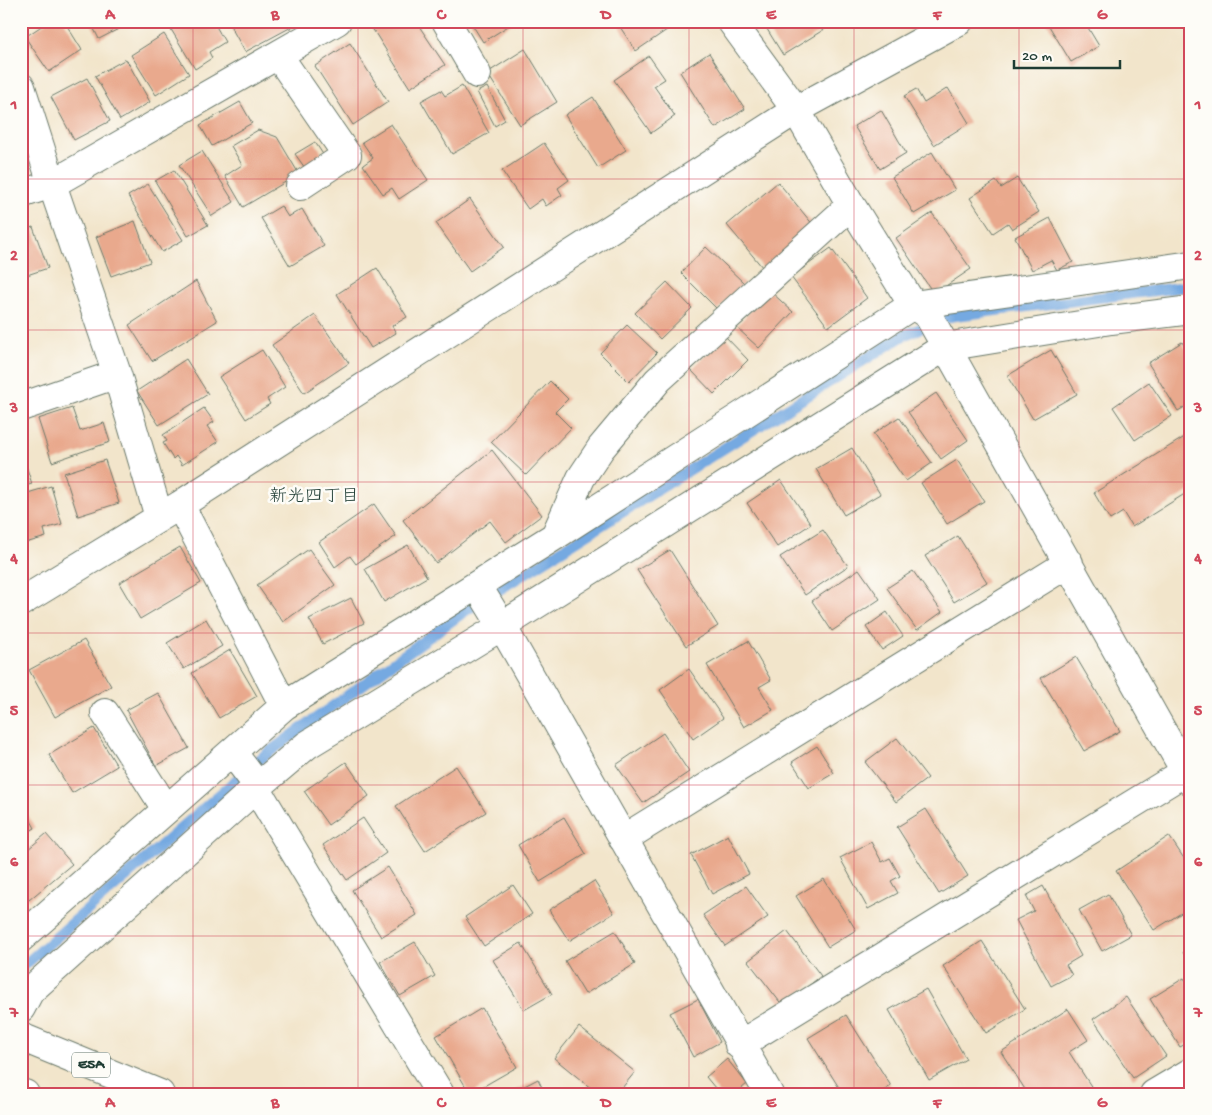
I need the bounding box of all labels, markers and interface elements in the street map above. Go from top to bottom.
text: A [104,7,116,26]
text: B [270,7,280,26]
text: C [436,7,447,26]
text: D [599,7,612,26]
text: E [766,7,777,26]
text: F [932,7,943,26]
text: G [1097,7,1108,26]
scale bar [1014,38,1121,70]
text: 20 m [1022,48,1052,66]
text: 1 [10,97,17,116]
text: 1 [1194,97,1201,116]
text: 2 [10,248,18,267]
text: 2 [1194,248,1202,267]
text: 3 [9,400,18,419]
text: 3 [1193,400,1202,419]
district label: 新光四丁目 [269,486,359,508]
text: 4 [9,551,18,570]
text: 4 [1193,551,1202,570]
text: 5 [10,703,19,722]
text: 5 [1194,703,1203,722]
text: 6 [10,854,19,873]
text: 6 [1194,854,1203,873]
text: 7 [9,1005,19,1024]
text: 7 [1193,1005,1203,1024]
road number: E5A [72,1052,110,1078]
text: A [104,1095,116,1114]
text: B [270,1095,280,1114]
text: C [436,1095,447,1114]
text: D [599,1095,612,1114]
text: E [766,1095,777,1114]
text: F [932,1095,943,1114]
text: G [1097,1095,1108,1114]

